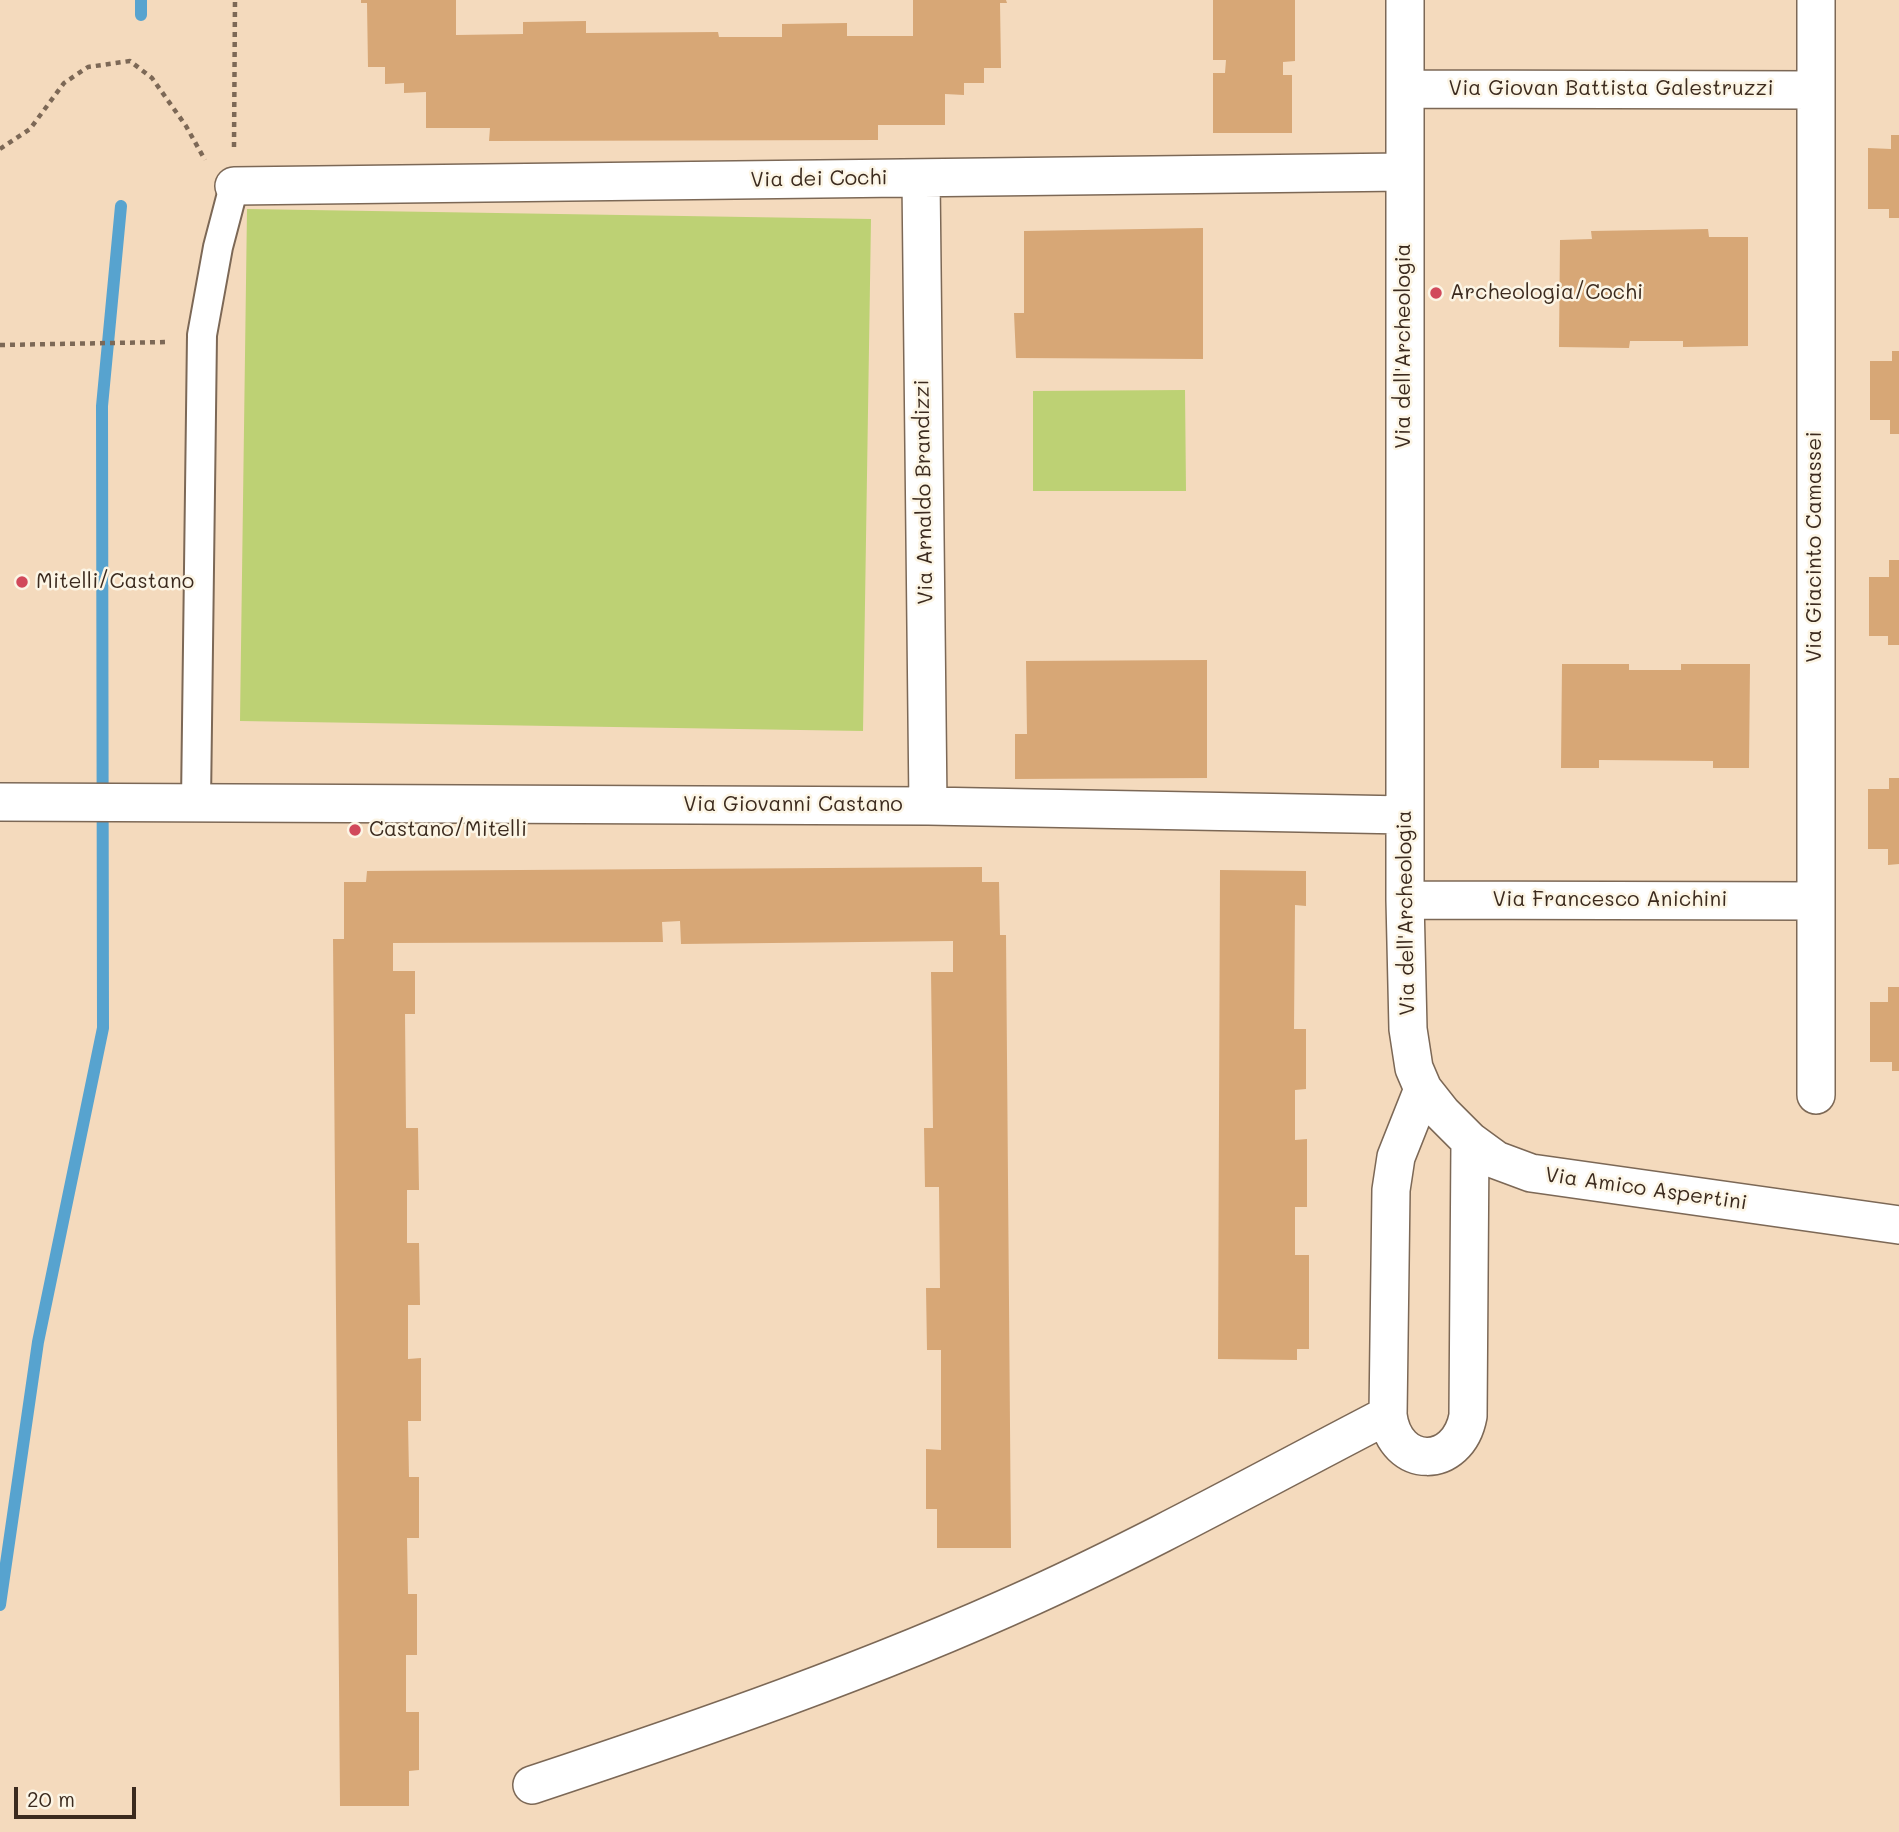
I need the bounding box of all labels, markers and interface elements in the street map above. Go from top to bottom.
street label: Via Giovan Battista Galestruzzi [1448,76,1774,102]
street label: Via dei Cochi [750,165,888,193]
street label: Via dell'Archeologia [1391,243,1417,449]
place label: Archeologia/Cochi [1450,280,1643,306]
marker: Archeologia/Cochi [1428,285,1444,301]
street label: Via Arnaldo Brandizzi [909,379,939,605]
street label: Via Giacinto Camassei [1802,431,1828,663]
place label: Mitelli/Castano [36,569,194,595]
marker: Mitelli/Castano [14,574,30,590]
street label: Via Giovanni Castano [683,792,903,818]
street label: Via dell'Archeologia [1392,810,1420,1016]
place label: Castano/Mitelli [369,817,527,843]
marker: Castano/Mitelli [347,822,363,838]
street label: Via Francesco Anichini [1492,887,1728,913]
street label: Via Amico Aspertini [1543,1162,1749,1216]
scale bar [18,1772,140,1816]
text: 20 m [27,1785,75,1812]

